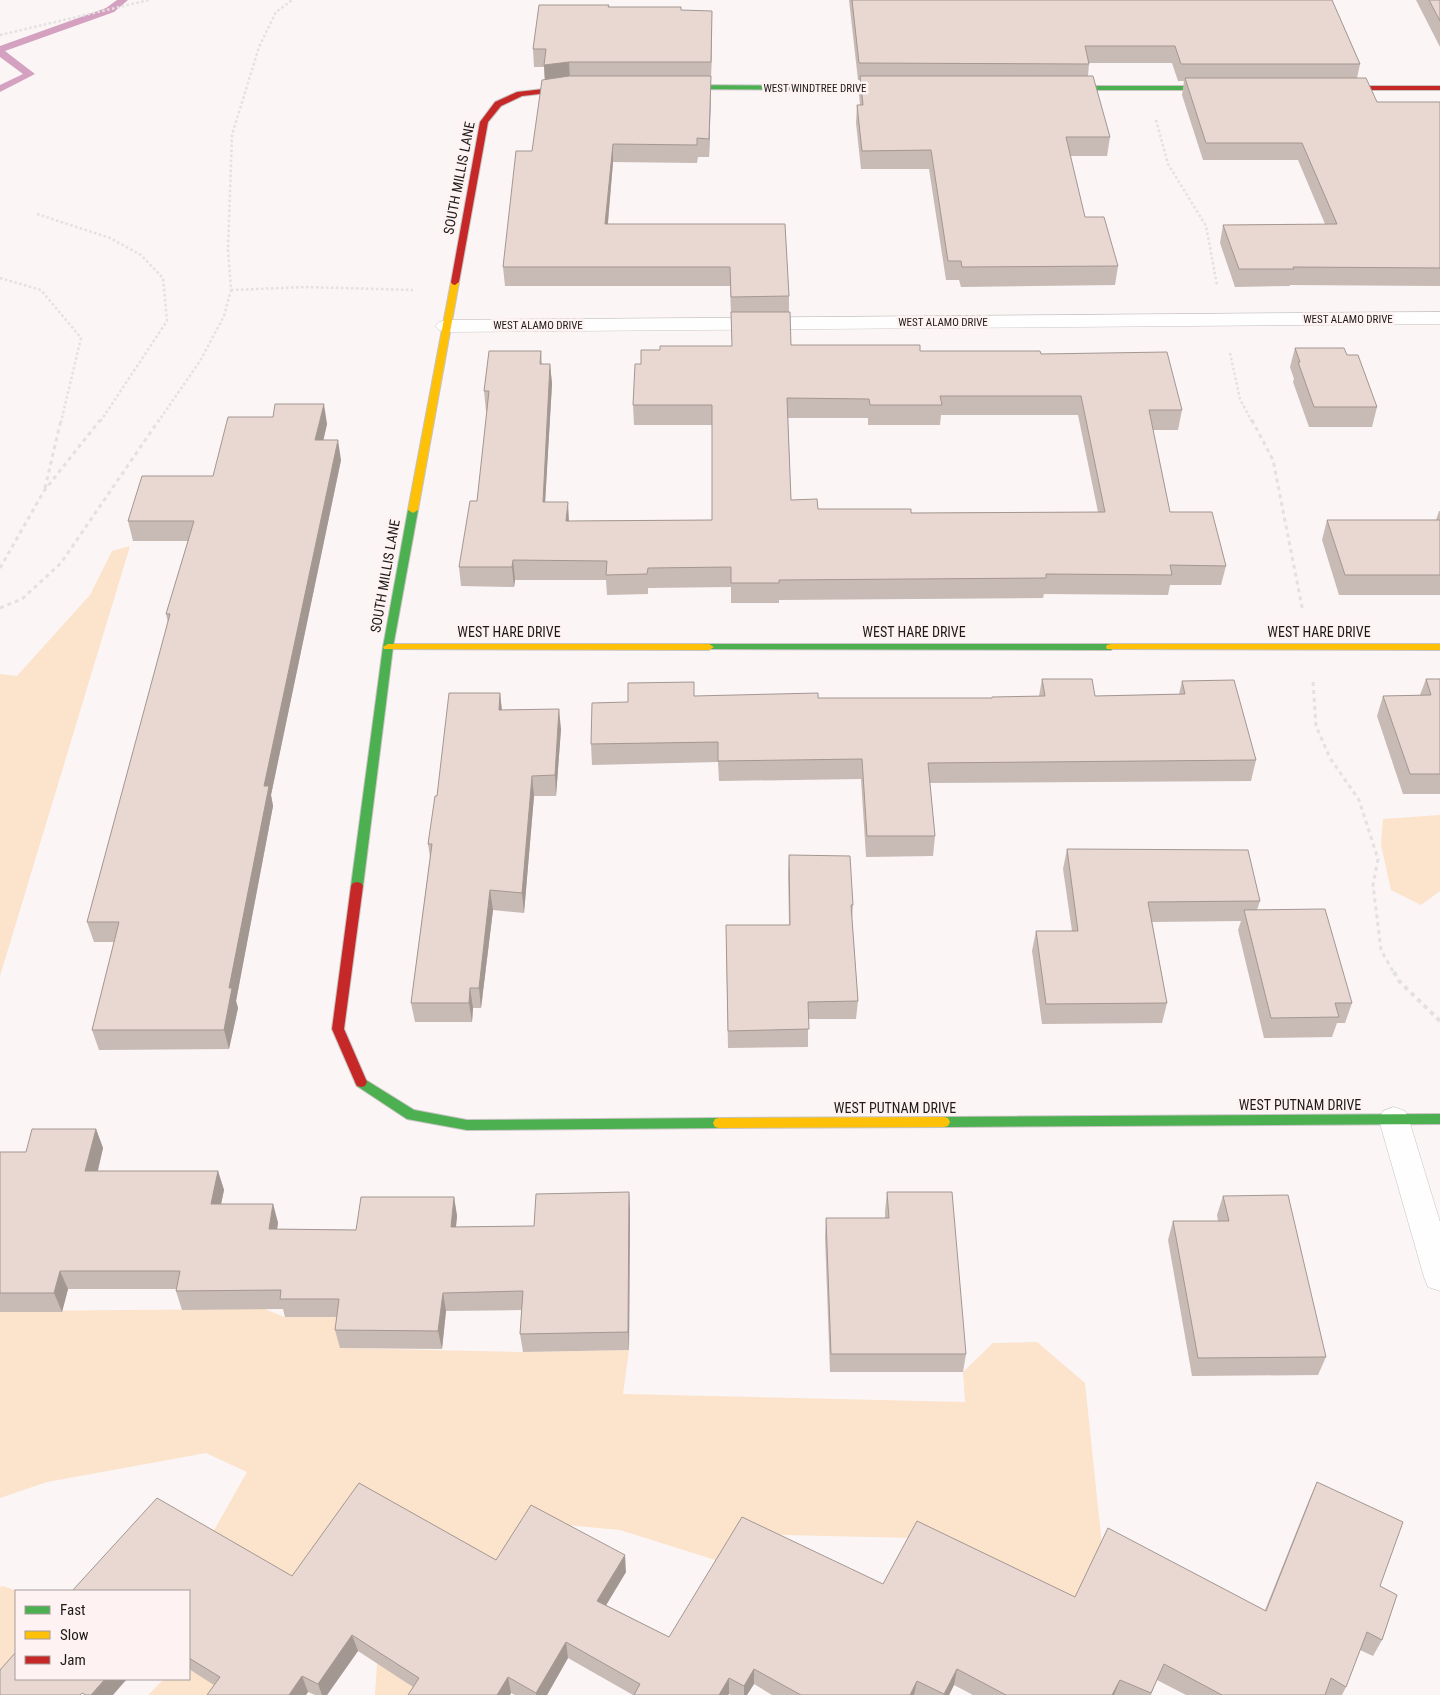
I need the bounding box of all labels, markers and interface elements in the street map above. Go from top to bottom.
street label: WEST WINDTREE DRIVE [763,82,867,95]
street label: SOUTH MILLIS LANE [440,120,478,236]
street label: WEST ALAMO DRIVE [1303,313,1393,326]
street label: WEST ALAMO DRIVE [898,316,988,329]
street label: WEST ALAMO DRIVE [493,319,583,332]
street label: SOUTH MILLIS LANE [367,518,403,634]
street label: WEST HARE DRIVE [457,624,561,640]
street label: WEST HARE DRIVE [862,624,966,640]
street label: WEST HARE DRIVE [1267,624,1371,640]
street label: WEST PUTNAM DRIVE [1239,1097,1361,1113]
street label: WEST PUTNAM DRIVE [834,1100,956,1116]
legend [15,1590,190,1680]
text: Fast [60,1601,85,1619]
text: Slow [60,1626,89,1644]
text: Jam [60,1651,86,1669]

